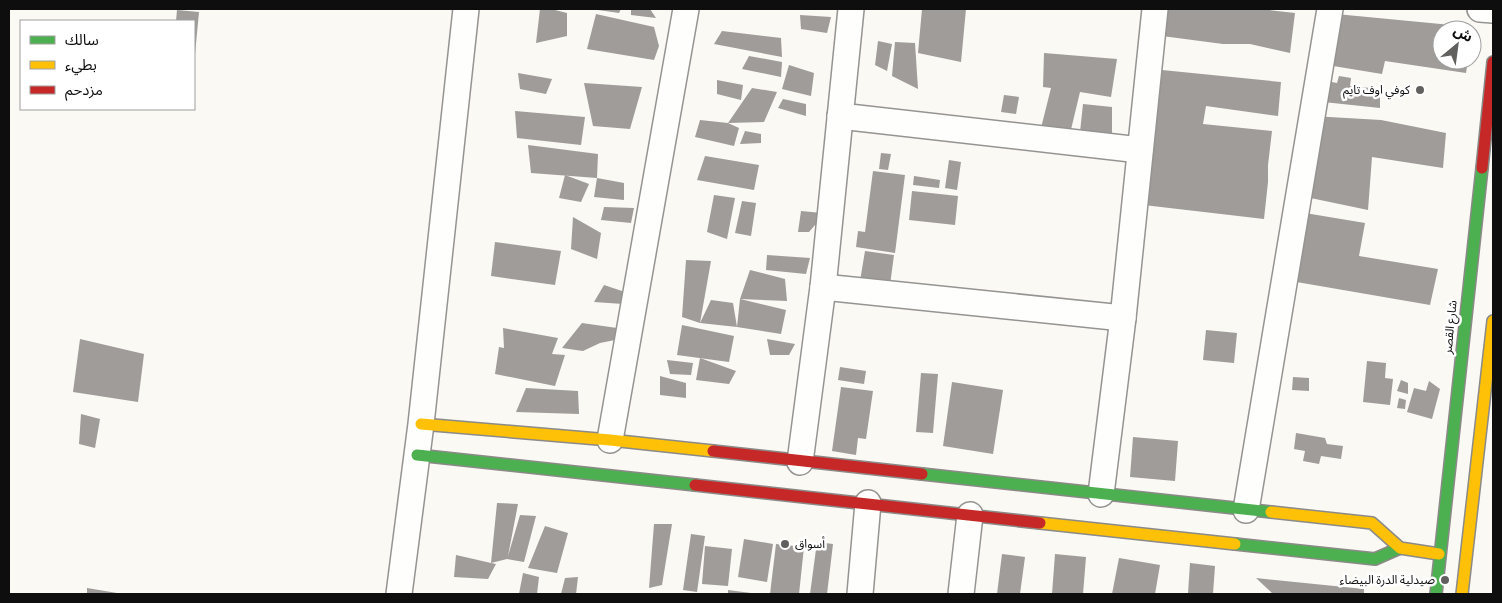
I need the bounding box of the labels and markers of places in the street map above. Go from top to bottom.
place label: كوفي اوف تايم [1343,83,1411,100]
marker: كوفي اوف تايم [1414,84,1426,96]
place label: أسواق [795,536,825,551]
marker: أسواق [779,538,791,550]
place label: صيدلية الدرة البيضاء [1340,573,1435,587]
marker: صيدلية الدرة البيضاء [1439,574,1451,586]

